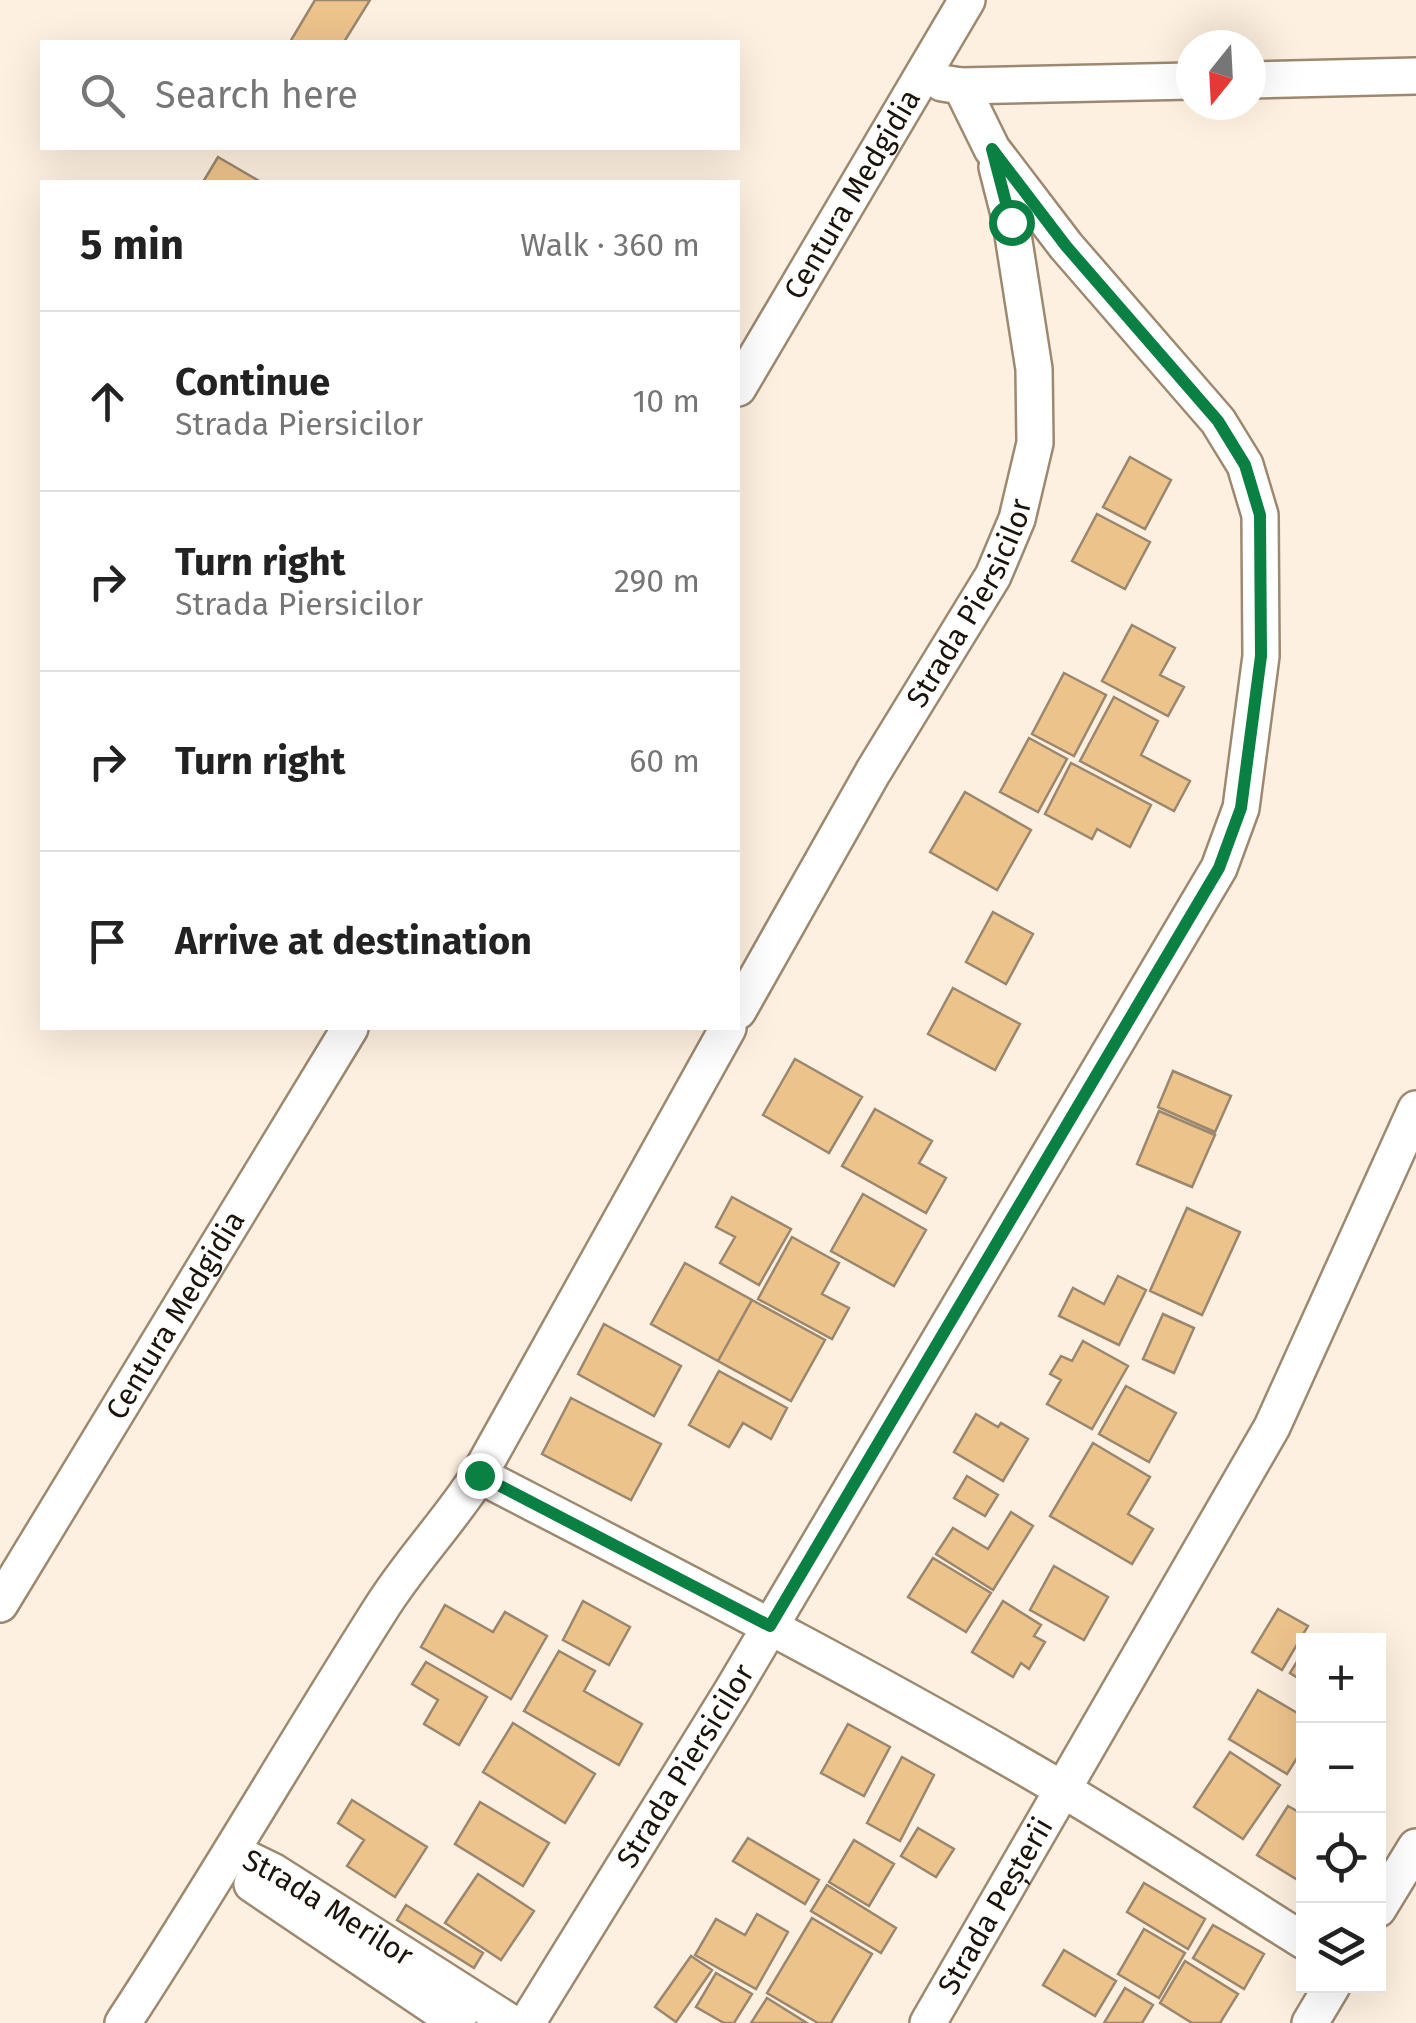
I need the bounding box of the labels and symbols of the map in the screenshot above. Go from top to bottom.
north arrow [1176,30,1266,120]
street label: Centura Medgidia [776,83,928,306]
route start [989,200,1035,246]
street label: Strada Piersicilor [899,495,1039,714]
street label: Centura Medgidia [98,1204,253,1426]
route end [457,1453,503,1499]
street label: Strada Piersicilor [609,1657,762,1875]
street label: Strada Peșterii [930,1811,1061,2001]
street label: Strada Merilor [237,1842,420,1974]

